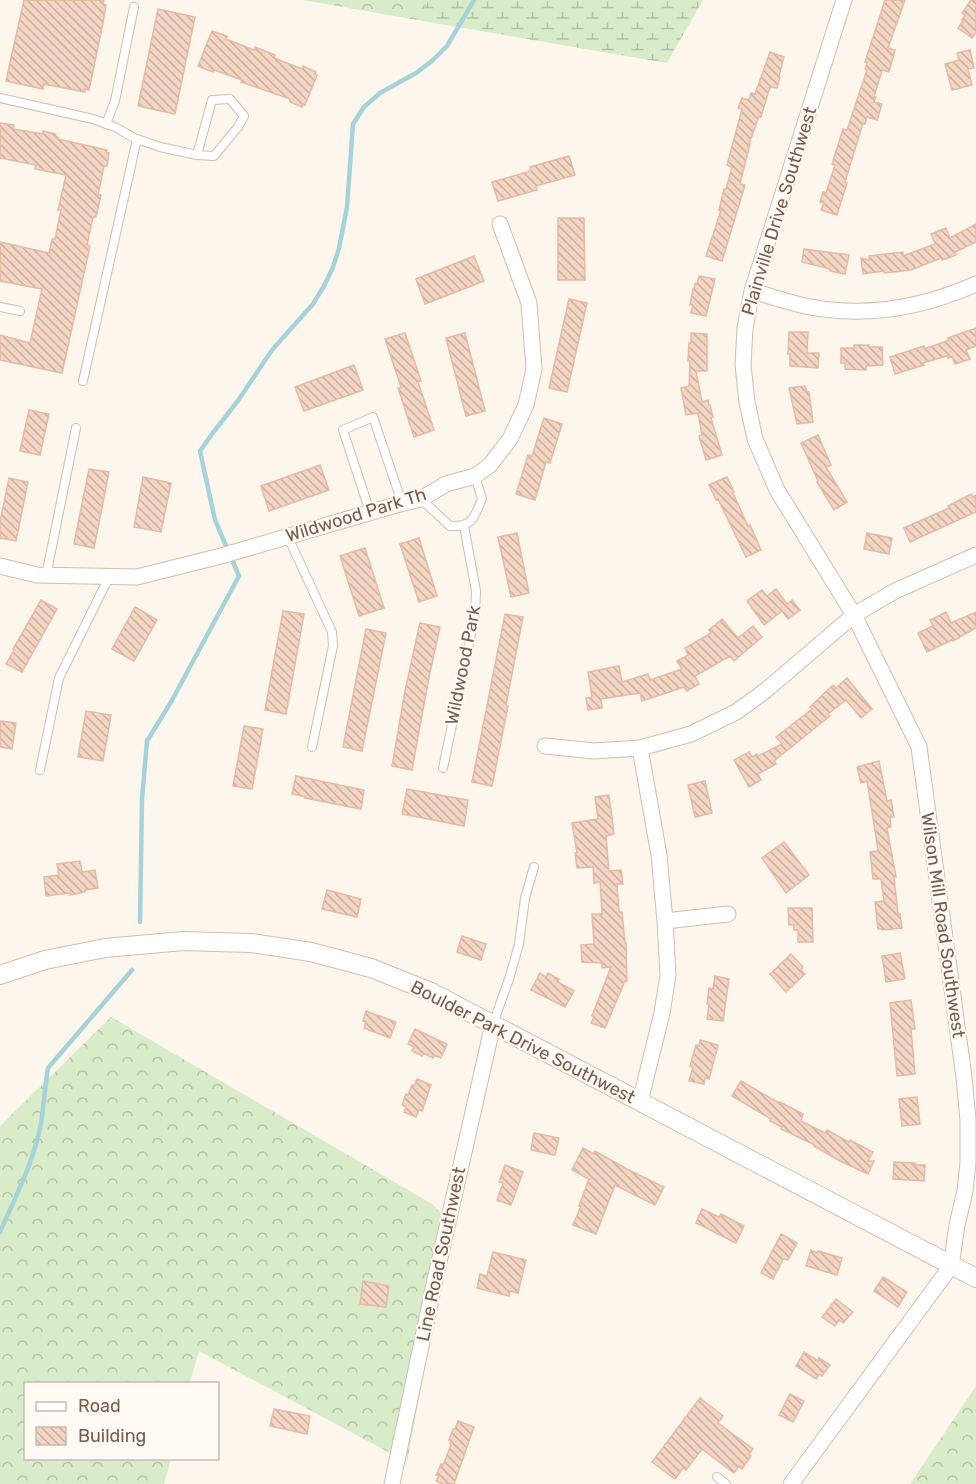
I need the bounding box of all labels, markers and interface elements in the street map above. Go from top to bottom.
street label: Plainville Drive Southwest [737,104,821,318]
street label: Wildwood Park Th [283,483,429,547]
street label: Wildwood Park [441,603,486,727]
street label: Wilson Mill Road Southwest [916,811,970,1039]
street label: Boulder Park Drive Southwest [407,976,639,1108]
street label: Line Road Southwest [412,1165,470,1343]
legend [24,1382,219,1460]
text: Road [78,1395,121,1417]
text: Building [78,1425,146,1447]

